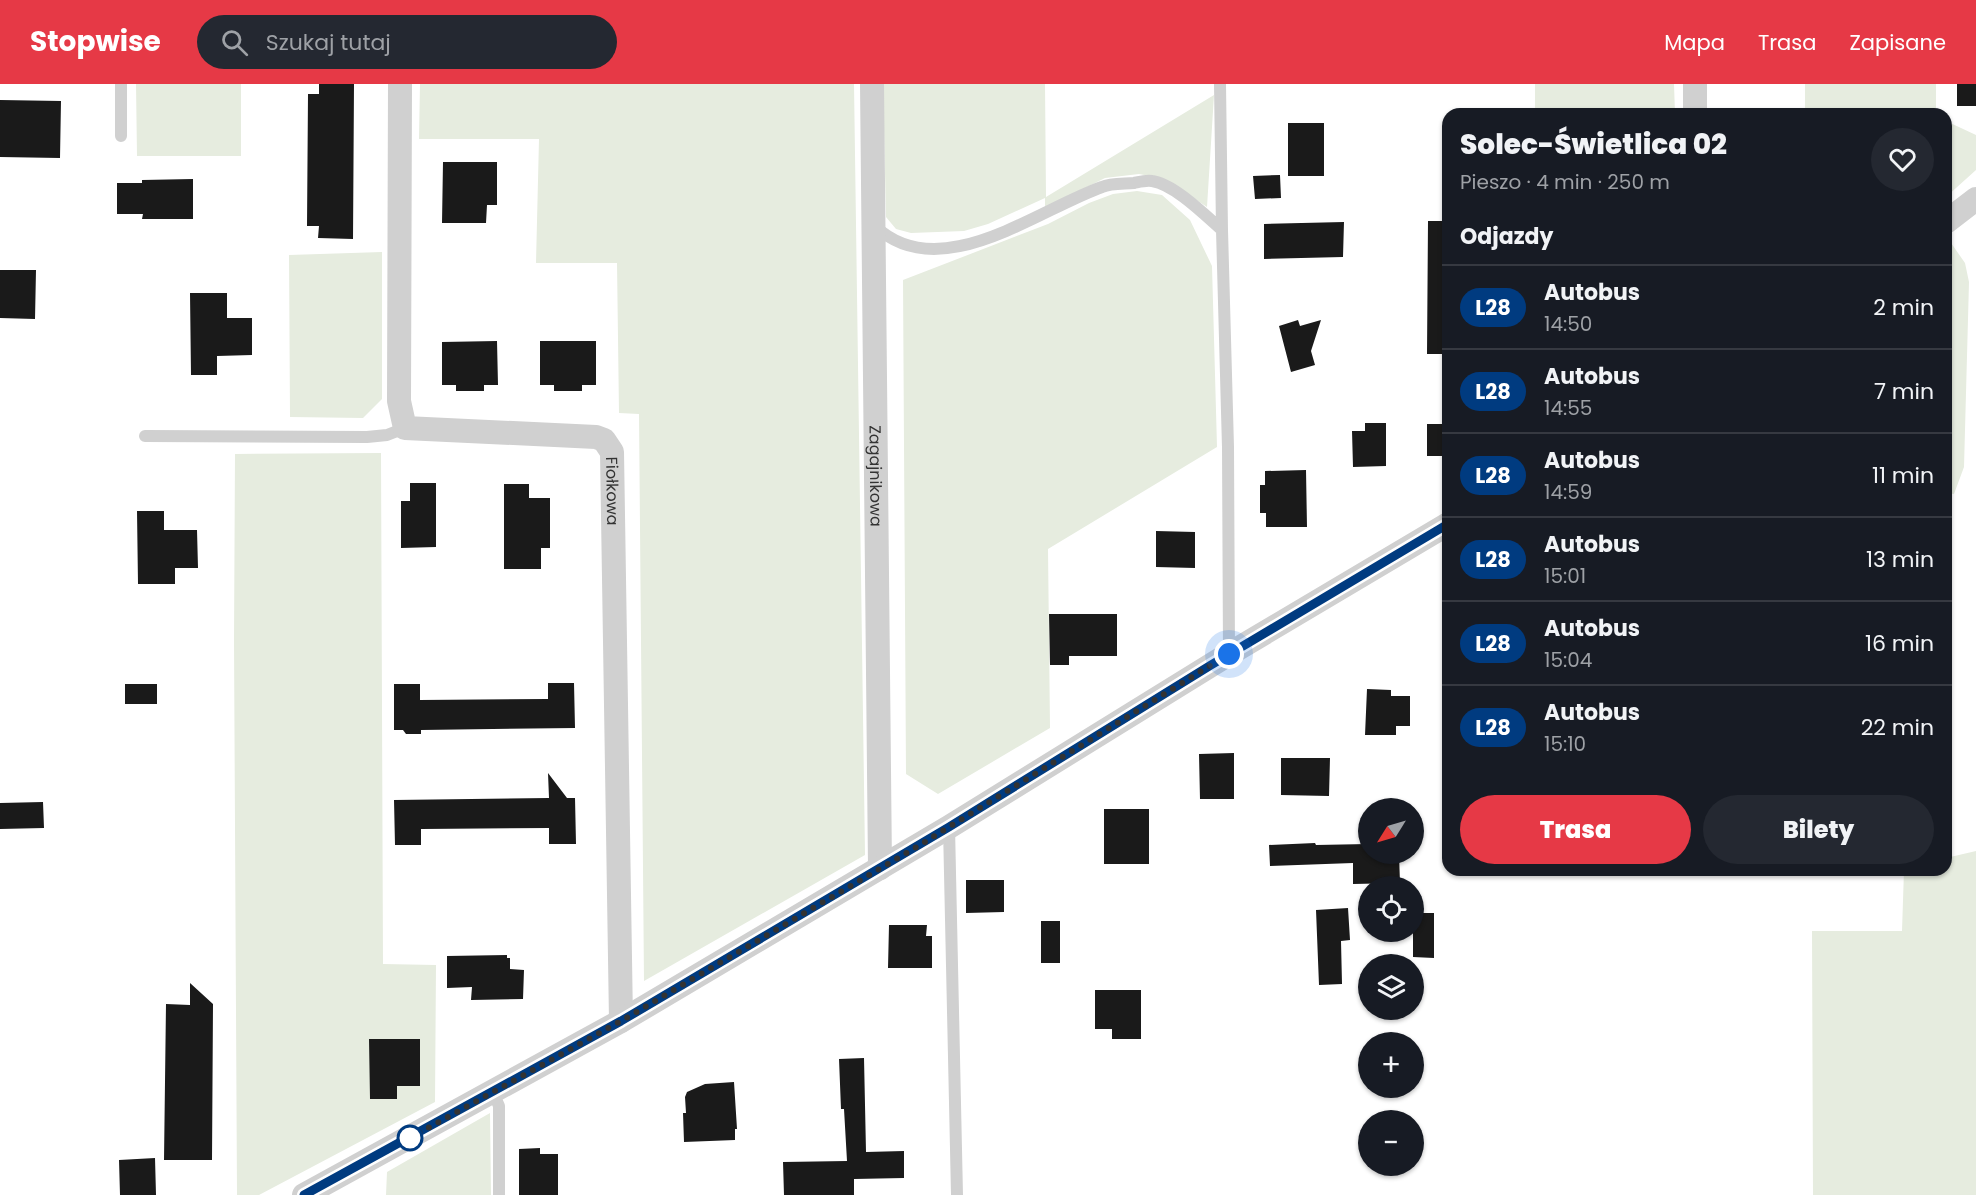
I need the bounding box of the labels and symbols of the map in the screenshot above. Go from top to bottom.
street label: Zagajnikowa [864,425,888,527]
street label: Fiołkowa [601,457,625,526]
your location [1214,639,1244,669]
north arrow [1358,798,1424,864]
unlabelled marker [397,1125,423,1151]

